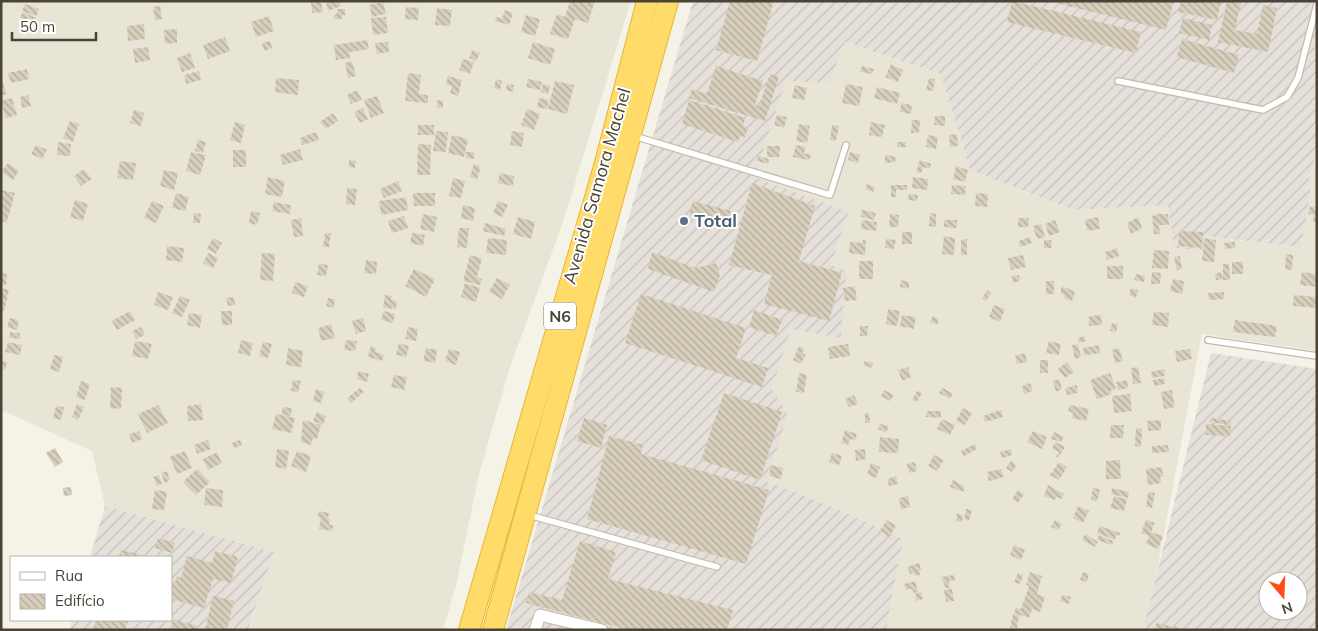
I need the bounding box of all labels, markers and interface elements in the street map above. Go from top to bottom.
scale bar [12,10,96,42]
text: 50 m [20,17,55,36]
street label: Avenida Samora Machel [557,85,636,287]
place label: Total [694,209,737,232]
marker: Total [678,215,690,227]
road number: N6 [544,302,576,330]
legend [10,556,172,621]
text: Rua [55,566,83,585]
north arrow [1258,571,1308,621]
text: Edifício [55,591,105,610]
text: N [1279,598,1295,619]

